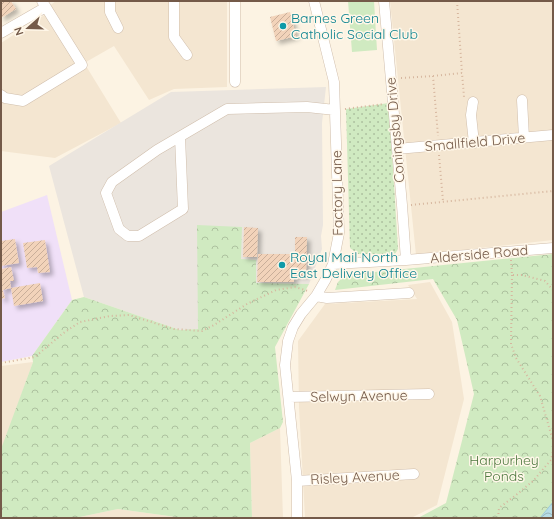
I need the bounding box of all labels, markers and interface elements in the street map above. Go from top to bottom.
north arrow [8,8,48,48]
place label: Barnes Green Catholic Social Club [291,9,418,43]
marker: Barnes Green Catholic Social Club [278,21,288,31]
text: N [11,25,27,38]
street label: Coningsby Drive [381,76,409,184]
street label: Smallfield Drive [424,129,526,155]
street label: Factory Lane [327,150,347,236]
street label: Alderside Road [429,241,529,267]
place label: Royal Mail North East Delivery Office [290,248,417,282]
marker: Royal Mail North East Delivery Office [277,260,287,270]
street label: Selwyn Avenue [310,386,408,406]
park label: Harpurhey Ponds [469,451,539,485]
street label: Risley Avenue [310,466,400,488]

